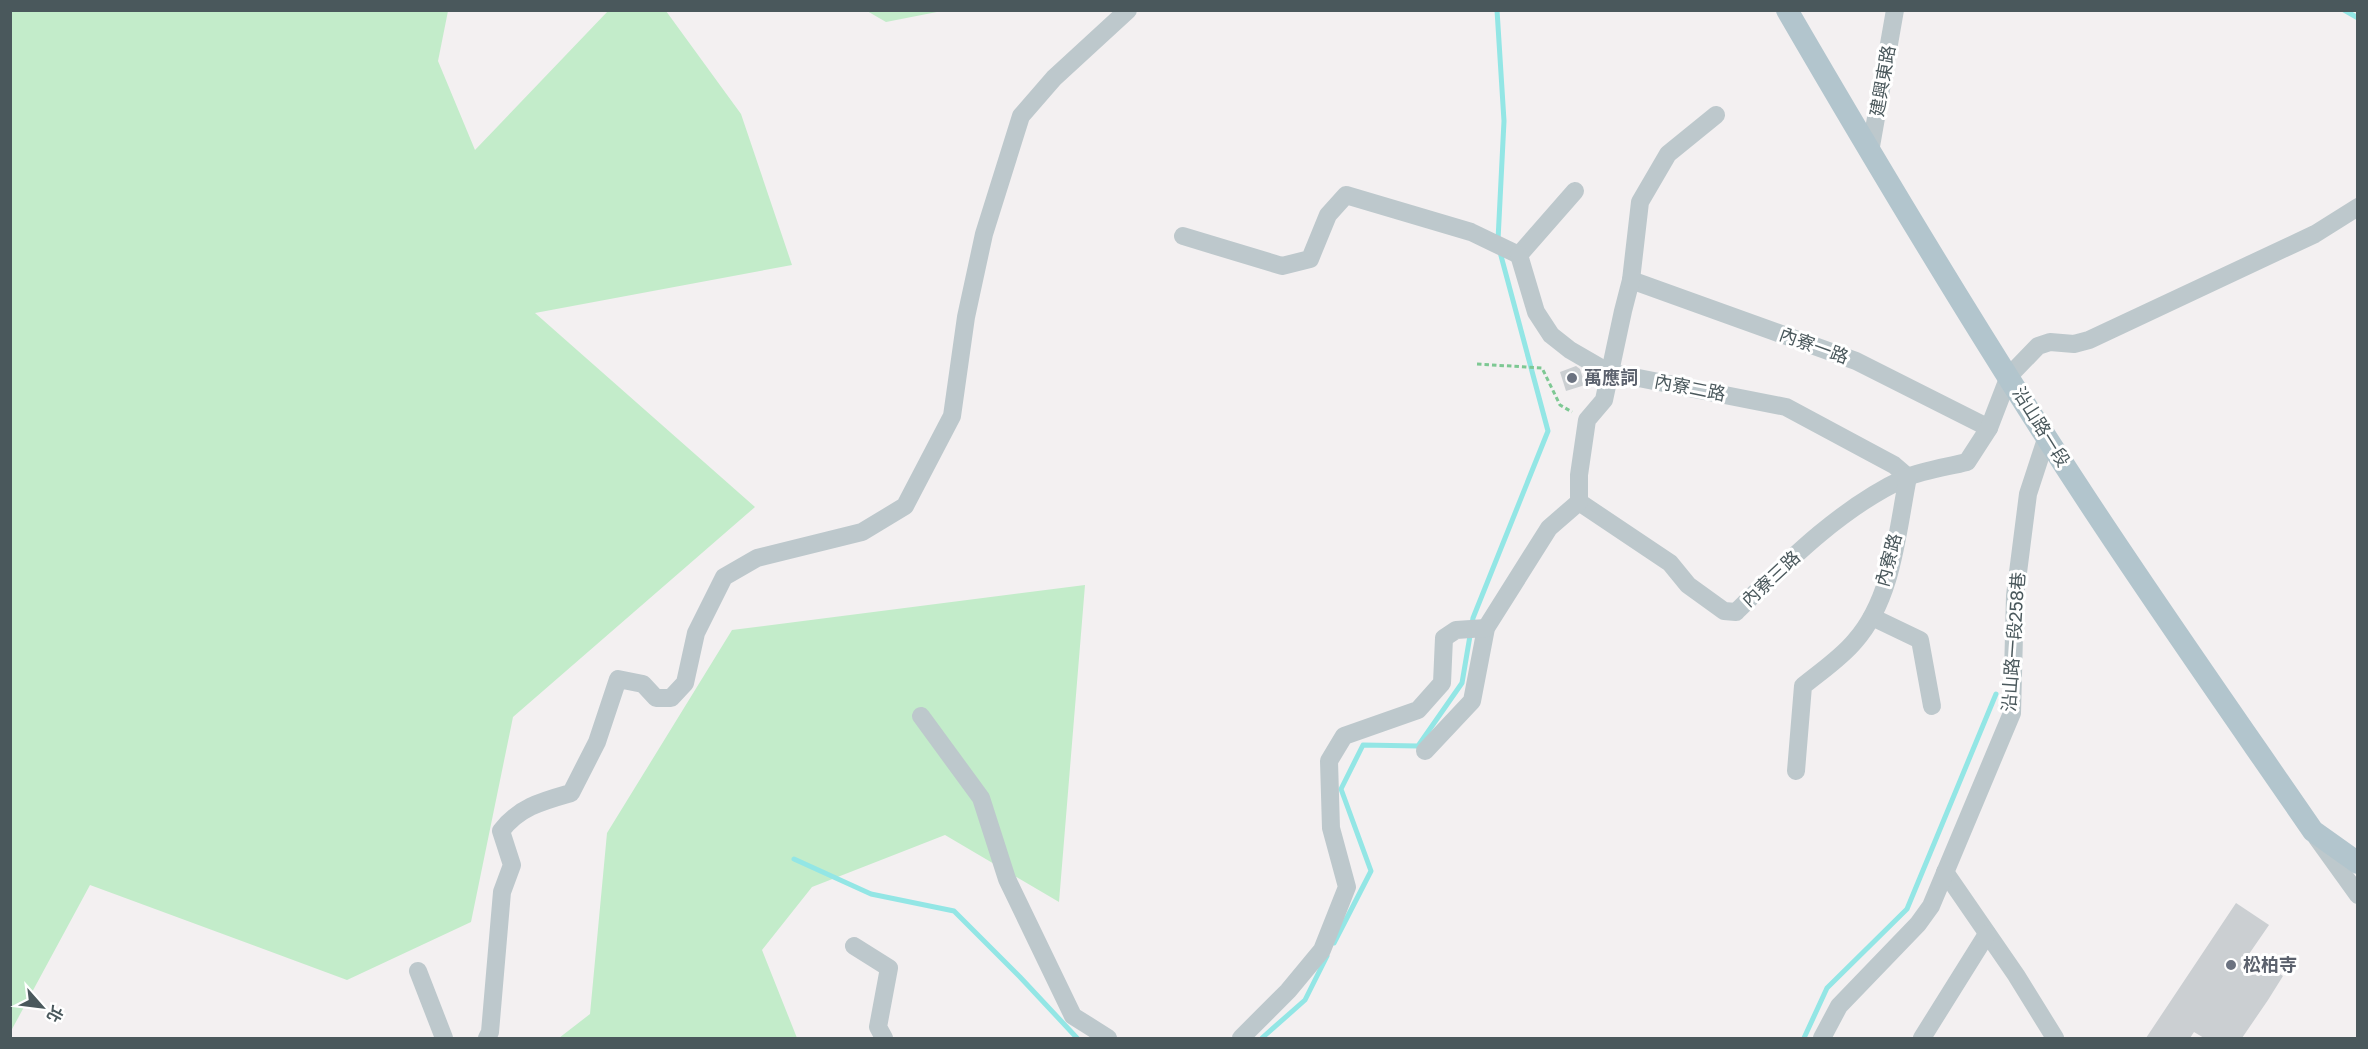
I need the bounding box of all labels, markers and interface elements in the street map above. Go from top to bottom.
street label: 建興東路 [1865,43,1899,118]
street label: 內寮一路 [1777,322,1852,368]
place label: 萬應詞 [1584,366,1638,388]
street label: 內寮二路 [1653,369,1728,405]
marker: 萬應詞 [1565,371,1579,385]
street label: 沿山路一段 [2009,382,2075,470]
street label: 內寮路 [1870,531,1906,589]
street label: 內寮三路 [1736,546,1804,611]
street label: 沿山路一段258巷 [1997,571,2029,712]
place label: 松柏寺 [2243,953,2297,975]
marker: 松柏寺 [2224,958,2238,972]
north arrow [12,977,72,1037]
text: 北 [43,1002,68,1026]

